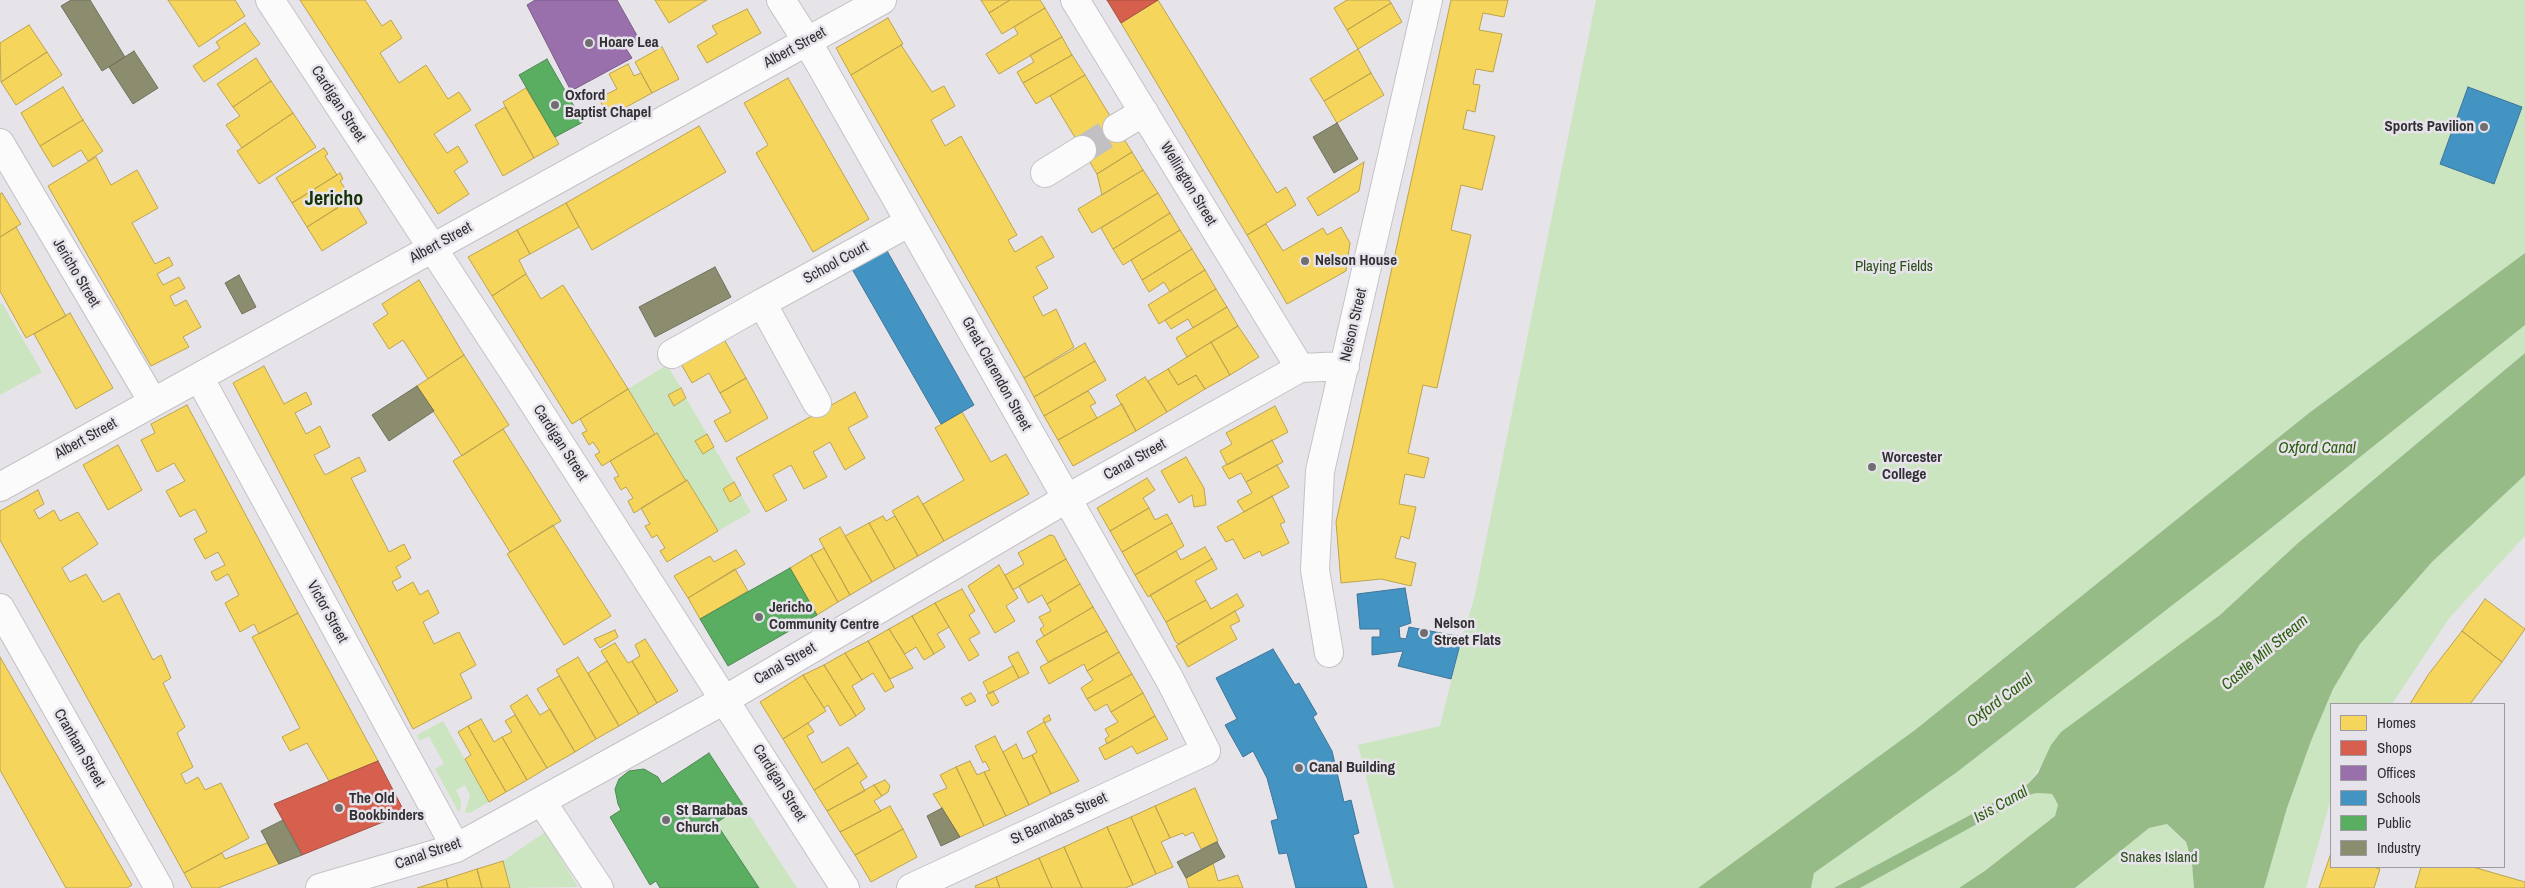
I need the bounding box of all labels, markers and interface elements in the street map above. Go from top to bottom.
street label: Albert Street [761,24,829,72]
place label: Hoare Lea [599,34,658,52]
marker: Hoare Lea [583,37,595,49]
street label: Cardigan Street [307,63,369,145]
place label: Oxford Baptist Chapel [565,87,651,122]
marker: Oxford Baptist Chapel [549,99,561,111]
place label: Sports Pavilion [2384,118,2474,136]
marker: Sports Pavilion [2478,121,2490,133]
street label: Wellington Street [1156,139,1220,229]
district label: Jericho [305,188,363,212]
street label: Albert Street [407,219,475,267]
street label: Jericho Street [49,236,103,310]
street label: School Court [801,238,871,288]
place label: Nelson House [1315,252,1397,270]
marker: Nelson House [1299,255,1311,267]
park label: Playing Fields [1855,258,1933,276]
street label: Nelson Street [1337,287,1371,363]
street label: Great Clarendon Street [957,314,1035,434]
street label: Cardigan Street [529,402,591,484]
street label: Albert Street [52,415,120,463]
street label: Canal Street [1101,436,1169,484]
water label: Oxford Canal [2278,439,2356,459]
place label: Worcester College [1882,449,1942,484]
marker: Worcester College [1866,461,1878,473]
street label: Victor Street [303,578,351,646]
place label: Jericho Community Centre [769,599,879,634]
marker: Jericho Community Centre [753,611,765,623]
water label: Castle Mill Stream [2218,611,2312,695]
place label: Nelson Street Flats [1434,615,1501,650]
marker: Nelson Street Flats [1418,627,1430,639]
street label: Canal Street [751,639,819,689]
water label: Oxford Canal [1963,670,2037,732]
legend [2330,703,2505,868]
street label: Cranham Street [50,706,108,790]
text: Homes [2377,712,2416,733]
text: Shops [2377,737,2412,758]
street label: Cardigan Street [748,741,810,825]
place label: Canal Building [1309,759,1395,777]
marker: Canal Building [1293,762,1305,774]
text: Offices [2377,762,2416,783]
water label: Isis Canal [1971,782,2031,828]
text: Schools [2377,787,2421,808]
street label: St Barnabas Street [1008,789,1110,849]
place label: The Old Bookbinders [349,790,424,825]
marker: The Old Bookbinders [333,802,345,814]
place label: St Barnabas Church [676,802,748,837]
text: Public [2377,812,2411,833]
marker: St Barnabas Church [660,814,672,826]
street label: Canal Street [393,834,463,874]
text: Industry [2377,837,2421,858]
park label: Snakes Island [2120,849,2198,867]

